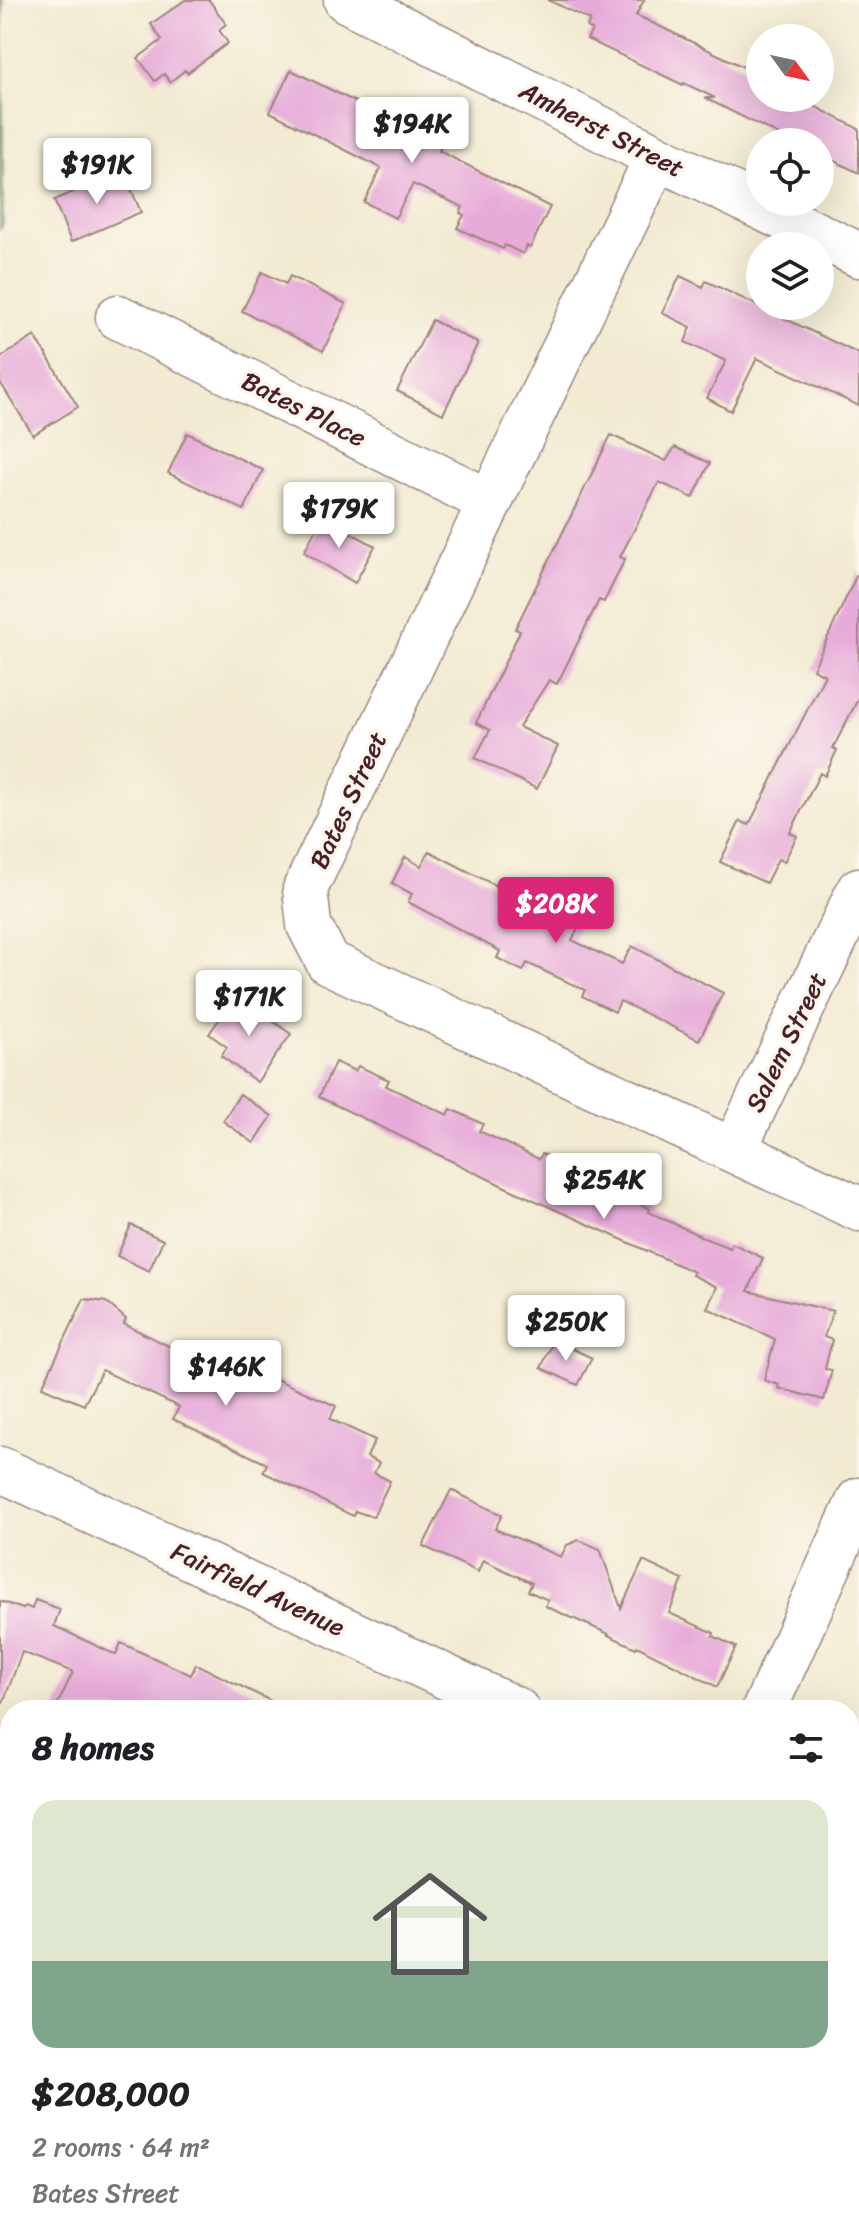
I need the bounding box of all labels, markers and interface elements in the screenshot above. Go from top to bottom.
north arrow [746,24,834,112]
map controls [746,24,834,320]
street label: Amherst Street [510,67,693,190]
pin: $194K [356,97,468,165]
text: $194K [374,100,450,146]
button: locate [746,128,834,216]
pin: $191K [41,138,153,206]
text: $191K [61,141,133,187]
button: layers [746,232,834,320]
street label: Bates Place [233,358,375,460]
pin: $179K [283,482,395,550]
text: $179K [301,485,377,531]
street label: Bates Street [296,723,400,877]
pin: $208K [500,877,612,945]
text: $208K [516,880,596,926]
street label: Salem Street [732,964,840,1120]
pin: $171K [193,970,305,1038]
text: $171K [214,973,284,1019]
pin: $254K [548,1153,660,1221]
text: $254K [564,1156,644,1202]
pin: $250K [510,1295,622,1363]
text: $250K [526,1298,606,1344]
pin: $146K [170,1340,282,1408]
text: $146K [188,1343,264,1389]
street label: Fairfield Avenue [163,1528,353,1650]
text: 8 homes [32,1718,154,1778]
icon: filters [784,1726,828,1770]
icon: home [358,1852,502,1996]
text: $208,000 [32,2064,190,2124]
text: 2 rooms · 64 m² [32,2124,210,2170]
text: Bates Street [32,2170,180,2216]

